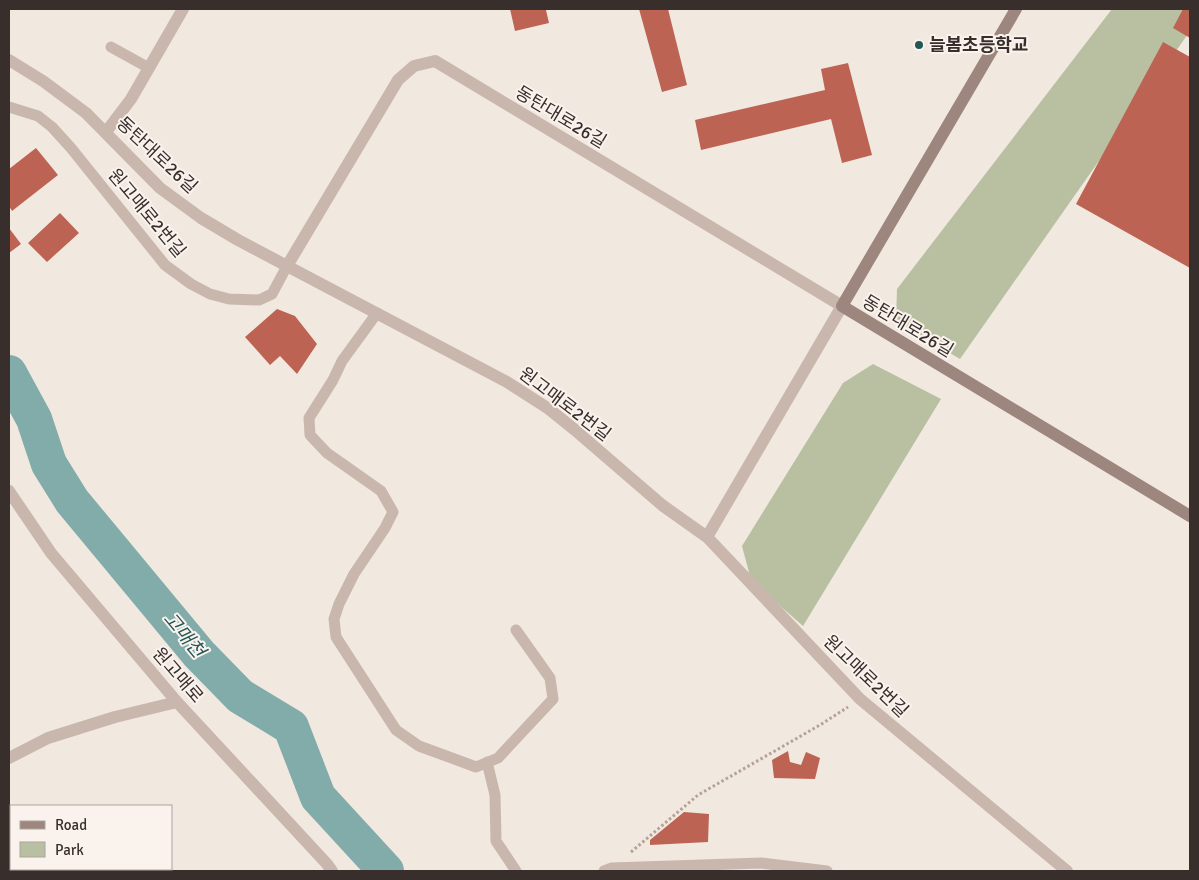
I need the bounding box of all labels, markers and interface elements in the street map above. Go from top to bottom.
place label: 늘봄초등학교 [929,34,1028,56]
marker: 늘봄초등학교 [913,39,925,51]
street label: 동탄대로26길 [512,81,610,153]
street label: 동탄대로26길 [112,112,202,198]
street label: 원고매로2번길 [104,164,190,262]
street label: 동탄대로26길 [859,290,957,362]
street label: 원고매로2번길 [515,362,615,446]
water label: 고매천 [158,607,211,664]
street label: 원고매로2번길 [819,630,913,722]
street label: 원고매로 [148,643,208,707]
legend [10,805,172,870]
text: Road [55,816,87,834]
text: Park [55,841,84,859]

